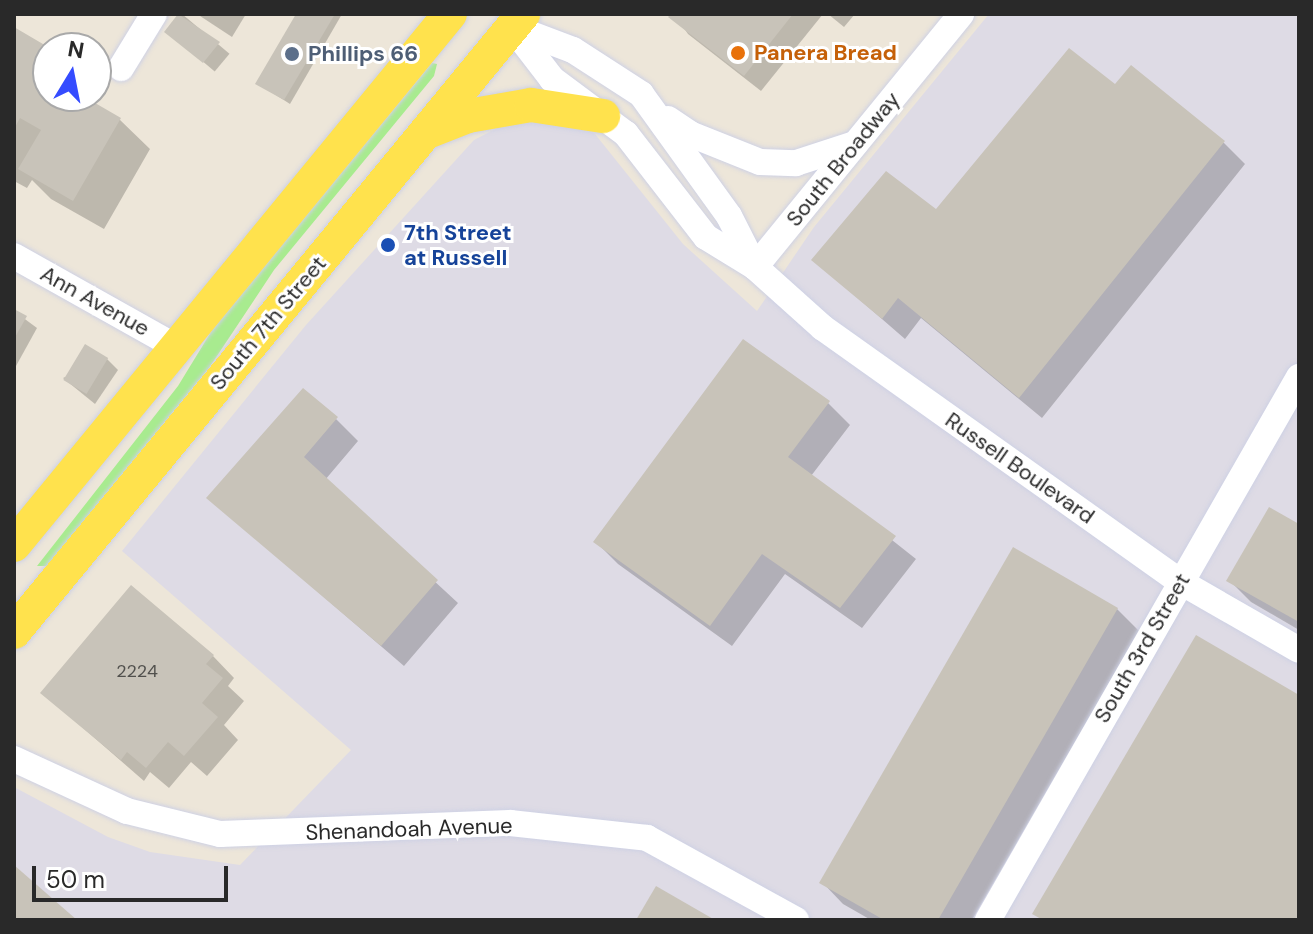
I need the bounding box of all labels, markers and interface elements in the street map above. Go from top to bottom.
north arrow [32,32,112,112]
text: N [65,34,86,66]
place label: Panera Bread [754,40,897,66]
place label: Phillips 66 [308,41,418,67]
marker: Panera Bread [729,44,747,62]
marker: Phillips 66 [283,45,301,63]
street label: South Broadway [781,86,905,232]
place label: 7th Street at Russell [404,219,512,270]
marker: 7th Street at Russell [379,236,397,254]
street label: South 7th Street [204,251,332,395]
street label: Ann Avenue [36,260,154,342]
street label: Russell Boulevard [940,407,1100,529]
street label: South 3rd Street [1089,569,1195,727]
house number: 2224 [116,660,158,682]
street label: Shenandoah Avenue [305,812,513,846]
scale bar [36,850,232,900]
text: 50 m [46,864,105,895]

